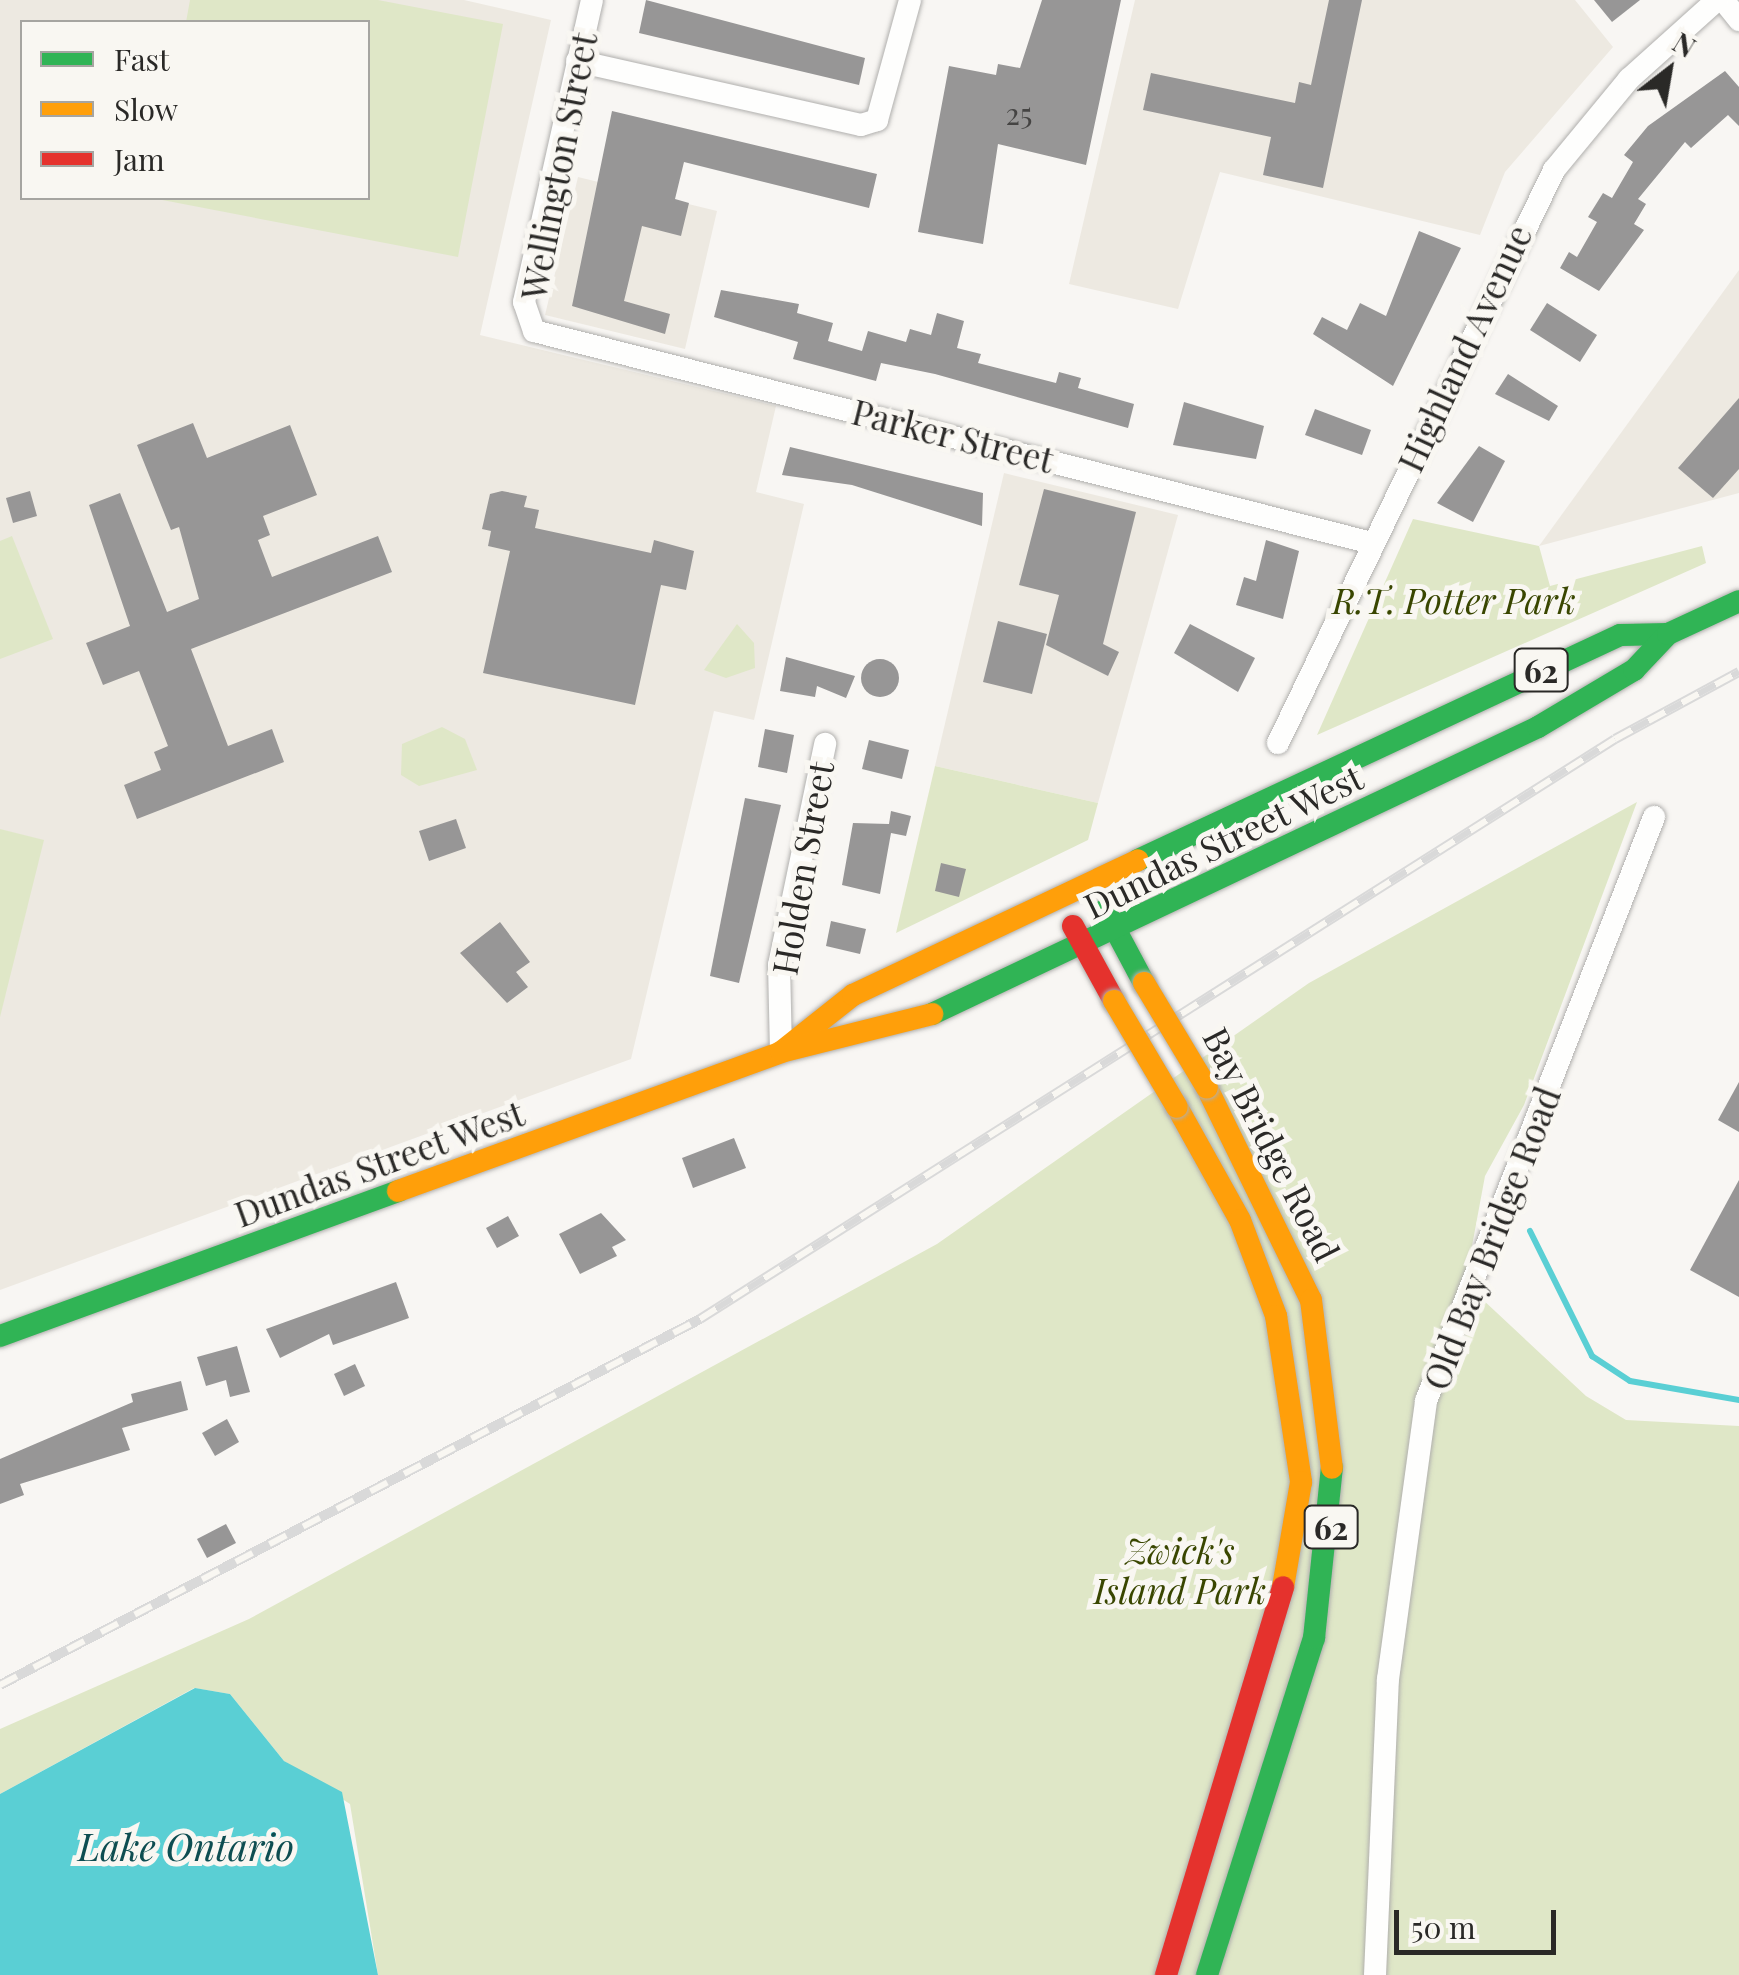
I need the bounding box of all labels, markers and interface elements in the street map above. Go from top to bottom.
legend [20,20,370,200]
north arrow [1619,20,1719,120]
text: N [1667,23,1703,65]
street label: Wellington Street [511,29,605,303]
text: Fast [114,39,170,79]
text: Slow [114,89,178,129]
house number: 25 [1006,95,1032,131]
text: Jam [114,139,165,179]
street label: Highland Avenue [1388,217,1540,479]
street label: Parker Street [848,390,1058,480]
park label: R.T. Potter Park [1332,579,1576,621]
road number: 62 [1514,643,1568,697]
street label: Dundas Street West [1076,755,1370,927]
street label: Holden Street [763,758,841,978]
street label: Bay Bridge Road [1195,1020,1349,1268]
street label: Old Bay Bridge Road [1414,1080,1568,1396]
street label: Dundas Street West [228,1091,530,1235]
road number: 62 [1304,1500,1358,1554]
park label: Zwick's Island Park [1094,1529,1266,1611]
water label: Lake Ontario [78,1823,294,1869]
scale bar [1399,1890,1562,1952]
text: 50 m [1411,1907,1476,1947]

